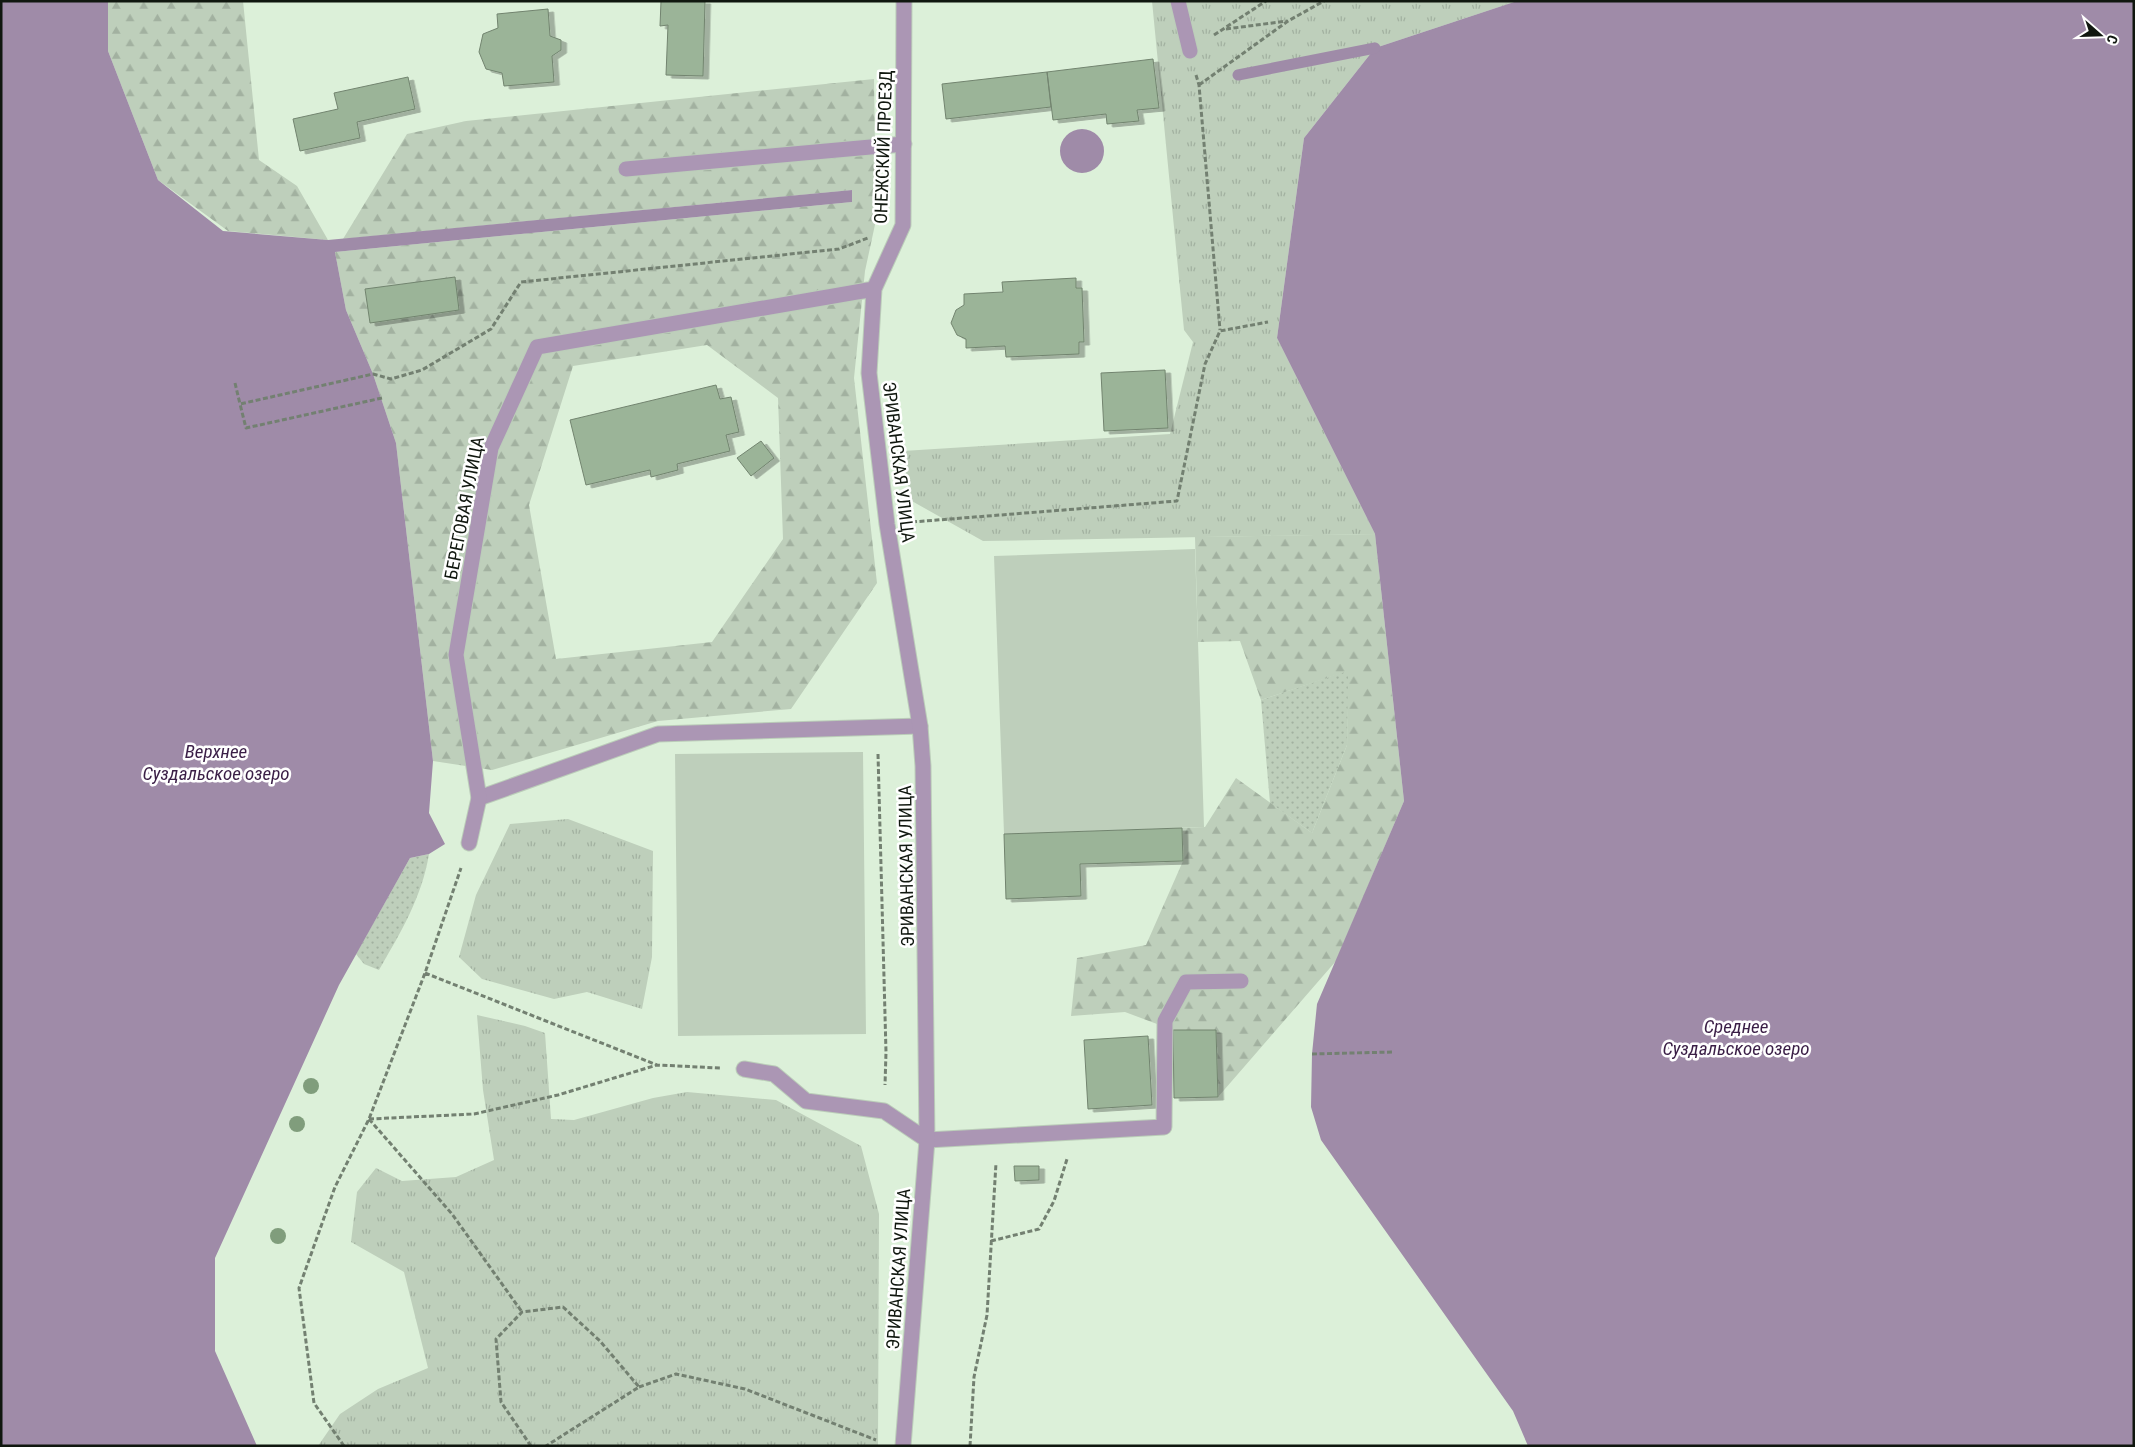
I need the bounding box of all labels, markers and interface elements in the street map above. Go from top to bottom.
north arrow [2075,10,2125,60]
text: С [2103,33,2121,46]
street label: ОНЕЖСКИЙ ПРОЕЗД [870,70,896,224]
street label: ЭРИВАНСКАЯ УЛИЦА [879,380,919,544]
street label: БЕРЕГОВАЯ УЛИЦА [440,434,488,581]
water label: Верхнее Суздальское озеро [142,740,290,785]
street label: ЭРИВАНСКАЯ УЛИЦА [894,784,918,947]
water label: Среднее Суздальское озеро [1662,1015,1810,1060]
street label: ЭРИВАНСКАЯ УЛИЦА [882,1187,914,1350]

